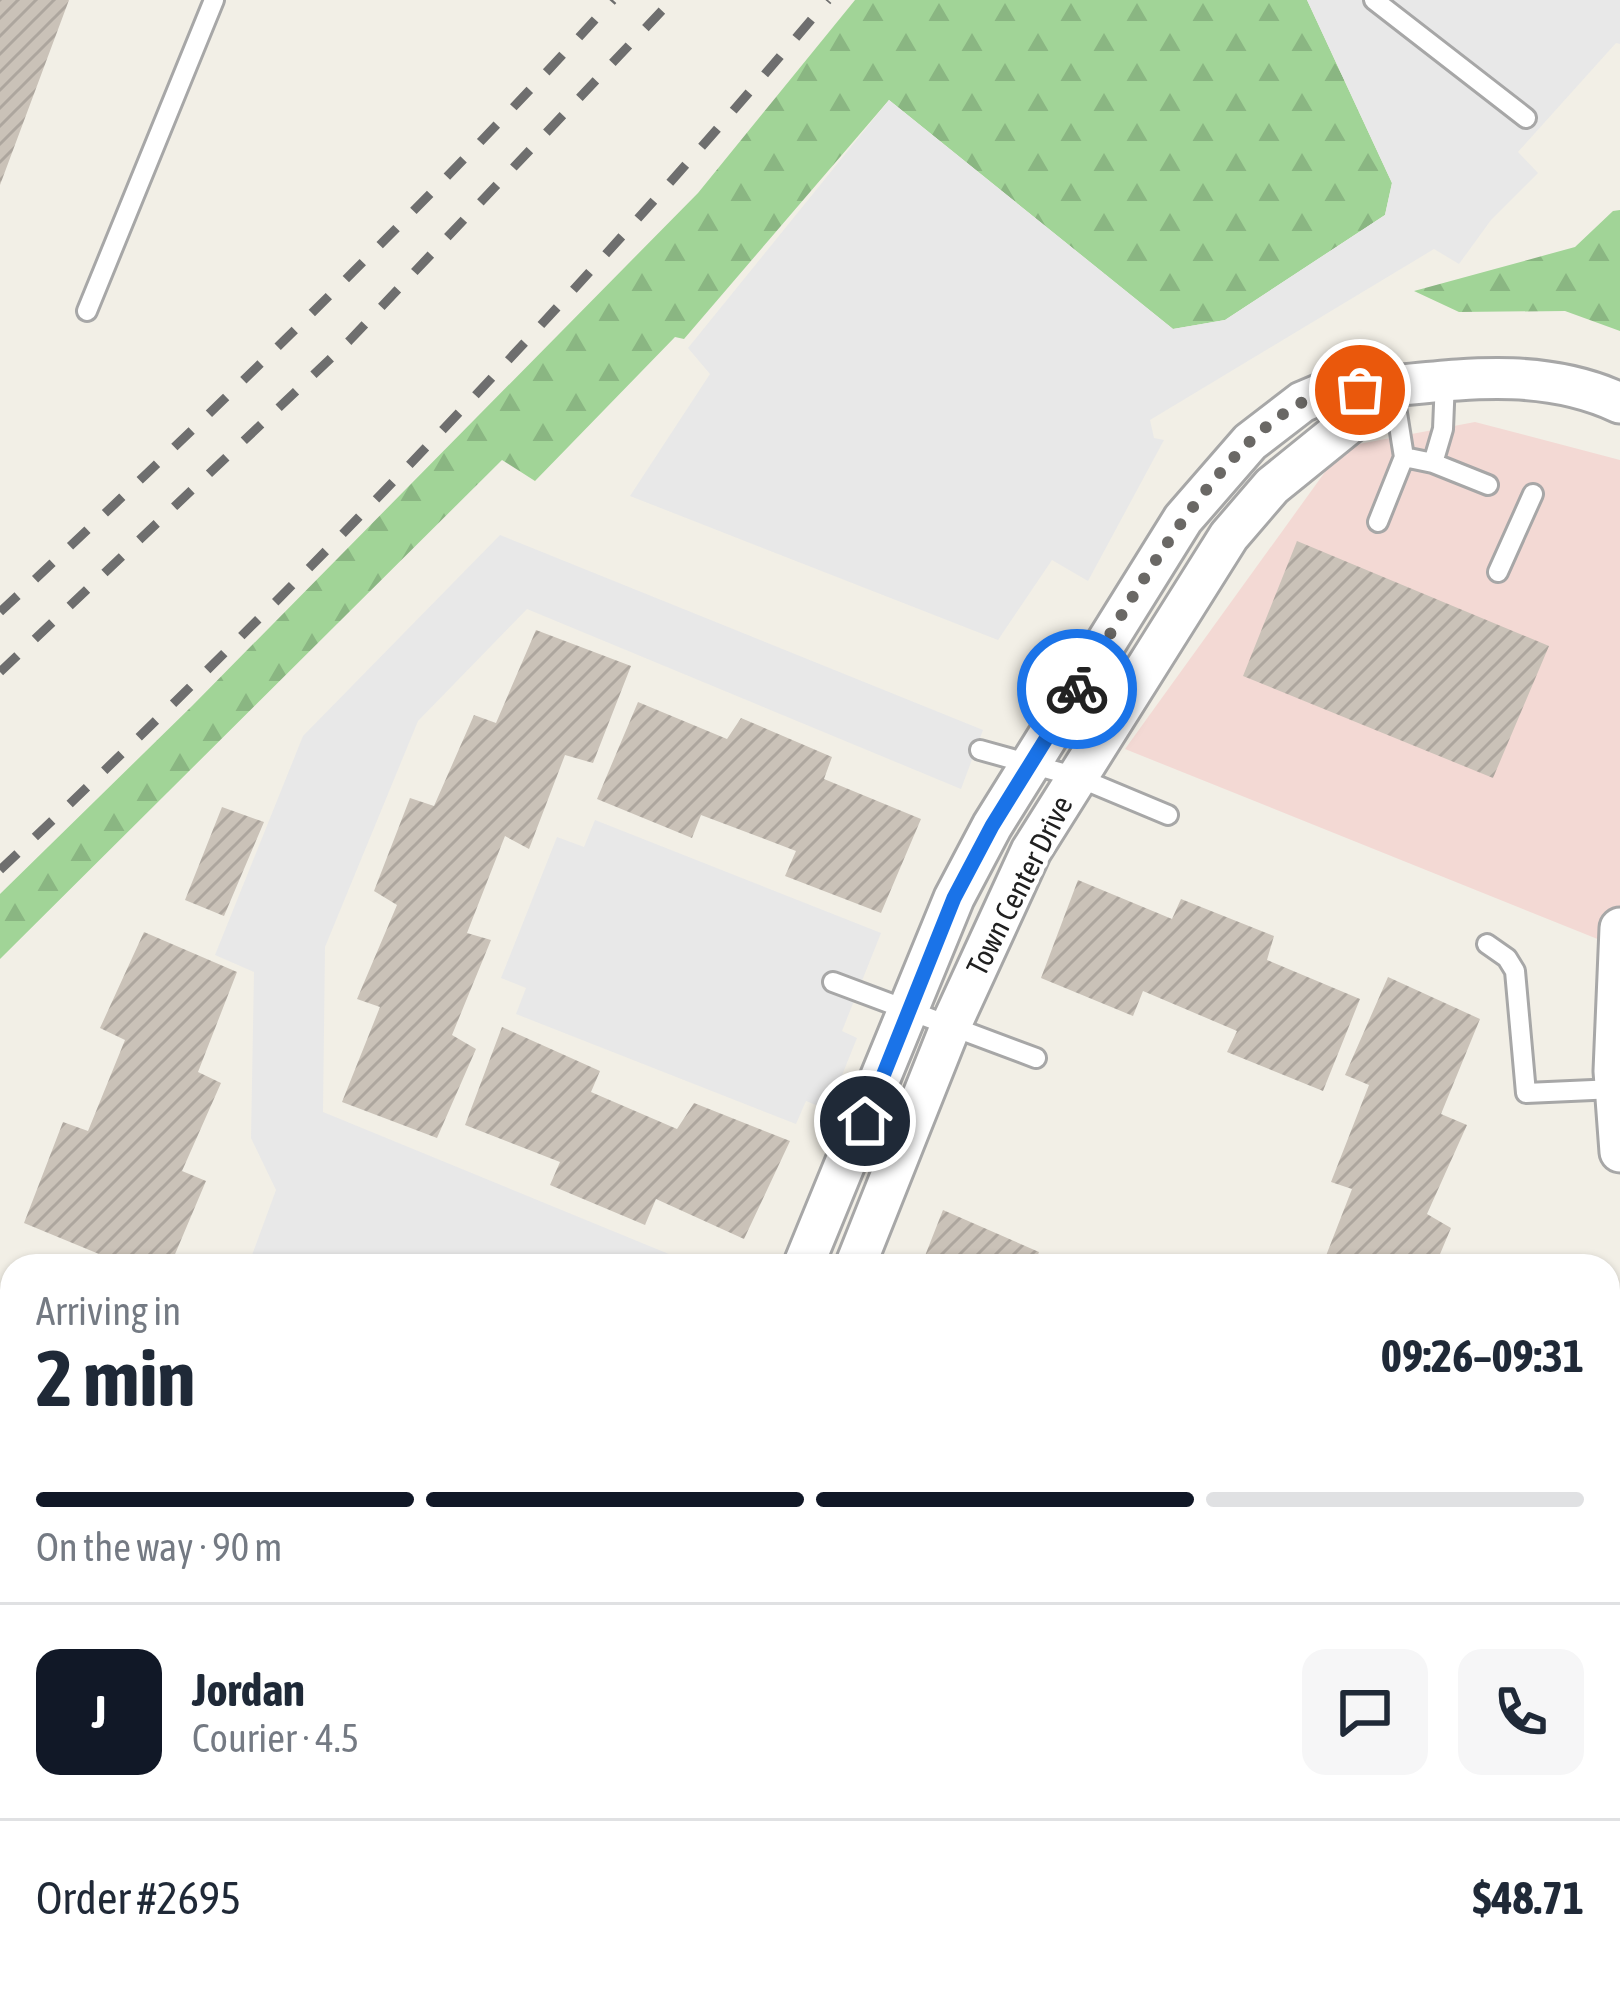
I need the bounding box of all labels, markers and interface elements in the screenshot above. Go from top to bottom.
pin [1309,339,1411,441]
icon: bag [1327,357,1393,423]
courier [1017,629,1137,749]
icon: bike [1044,656,1110,722]
street label: Town Center Drive [959,790,1079,981]
pin [814,1070,916,1172]
icon: home [832,1088,898,1154]
text: Arriving in [36,1289,181,1333]
text: 09:26–09:31 [1381,1330,1584,1382]
text: 2 min [36,1333,195,1423]
text: On the way · 90 m [36,1525,282,1569]
button: chat [1302,1649,1428,1775]
button: phone [1458,1649,1584,1775]
text: Jordan [192,1664,305,1716]
text: J [92,1686,106,1738]
text: Courier · 4.5 [192,1716,359,1760]
text: Order #2695 [36,1872,241,1924]
text: $48.71 [1472,1872,1584,1924]

